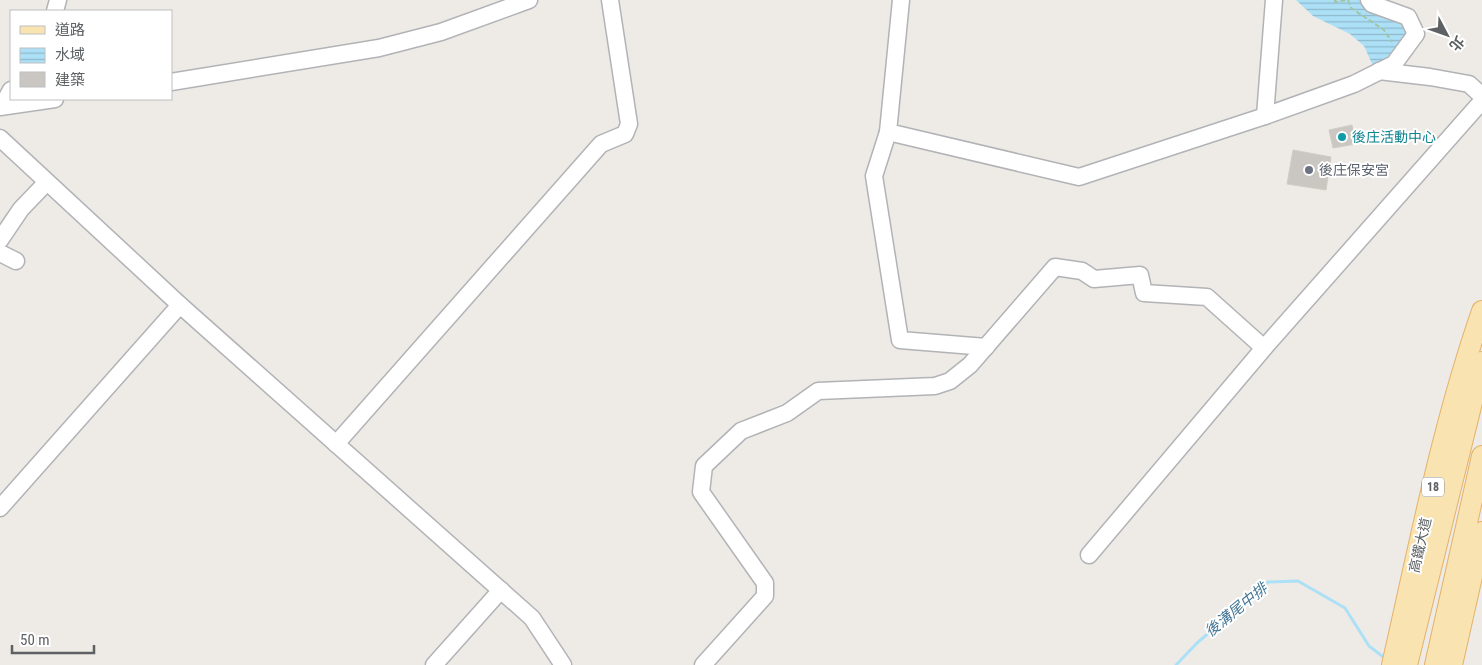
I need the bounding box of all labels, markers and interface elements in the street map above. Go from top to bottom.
legend [10,10,172,100]
north arrow [1422,10,1472,60]
text: 道路 [55,21,85,39]
text: 北 [1446,33,1467,54]
text: 水域 [55,46,85,64]
text: 建築 [55,71,85,89]
place label: 後庄活動中心 [1352,129,1436,145]
marker: 後庄活動中心 [1336,131,1348,143]
place label: 後庄保安宮 [1319,162,1389,178]
marker: 後庄保安宮 [1303,164,1315,176]
road number: 18 [1422,478,1444,497]
street label: 高鐵大道 [1406,516,1434,574]
water label: 後溝尾中排 [1201,578,1272,641]
scale bar [12,622,95,654]
text: 50 m [20,631,50,649]

